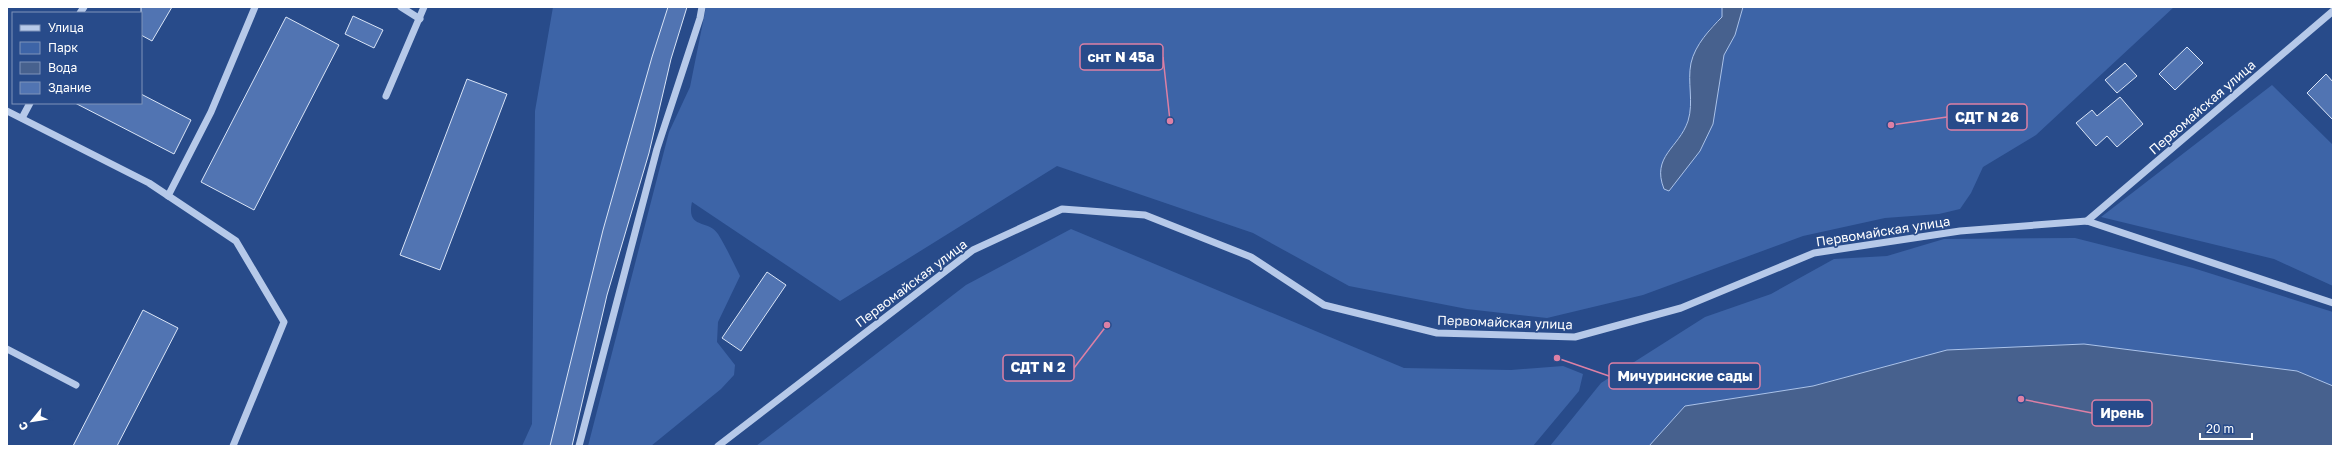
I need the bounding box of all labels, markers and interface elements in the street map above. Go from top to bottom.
legend [12,12,142,104]
text: Улица [48,20,84,35]
text: Парк [48,40,78,55]
callout: снт N 45а [1080,44,1163,70]
text: снт N 45а [1088,48,1154,65]
street label: Первомайская улица [2146,56,2258,158]
text: Вода [48,60,77,75]
text: Здание [48,80,91,95]
callout: СДТ N 26 [1947,104,2027,130]
text: СДТ N 26 [1955,108,2019,125]
street label: Первомайская улица [1815,212,1951,250]
street label: Первомайская улица [852,236,970,330]
street label: Первомайская улица [1437,312,1573,332]
callout: СДТ N 2 [1003,355,1074,381]
text: СДТ N 2 [1010,358,1066,375]
callout: Мичуринские сады [1609,363,1760,389]
text: Мичуринские сады [1617,367,1753,384]
callout: Ирень [2092,400,2152,426]
north arrow [12,401,52,441]
text: Ирень [2100,404,2144,421]
scale bar [2200,415,2252,441]
text: С [15,419,30,433]
text: 20 m [2206,421,2234,436]

